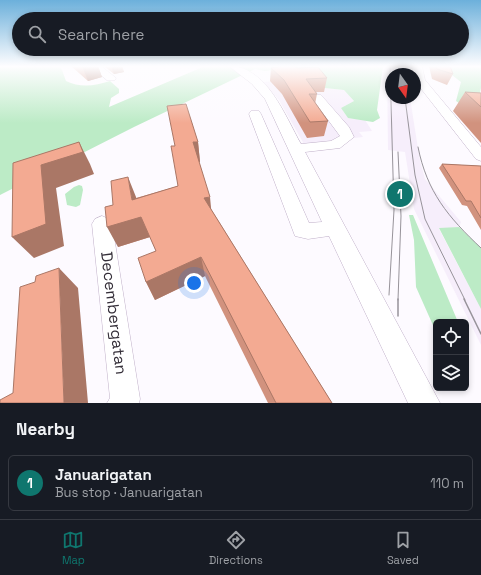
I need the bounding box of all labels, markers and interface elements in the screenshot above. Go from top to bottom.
search box [12,12,469,56]
icon: search [26,23,48,45]
text: Search here [58,25,144,44]
north arrow [385,68,421,104]
pin: 1 [387,179,413,209]
street label: Decembergatan [96,250,132,376]
your location [184,273,204,293]
map controls [433,319,469,391]
button: locate [433,319,469,355]
button: layers [433,355,469,391]
text: Nearby [16,418,75,440]
text: Januarigatan [55,465,152,484]
text: 1 [27,475,33,492]
text: 110 m [430,475,464,492]
text: Bus stop · Januarigatan [55,484,203,501]
tab: Map [62,529,85,567]
tab: Directions [209,529,263,567]
tab: Saved [387,529,419,567]

